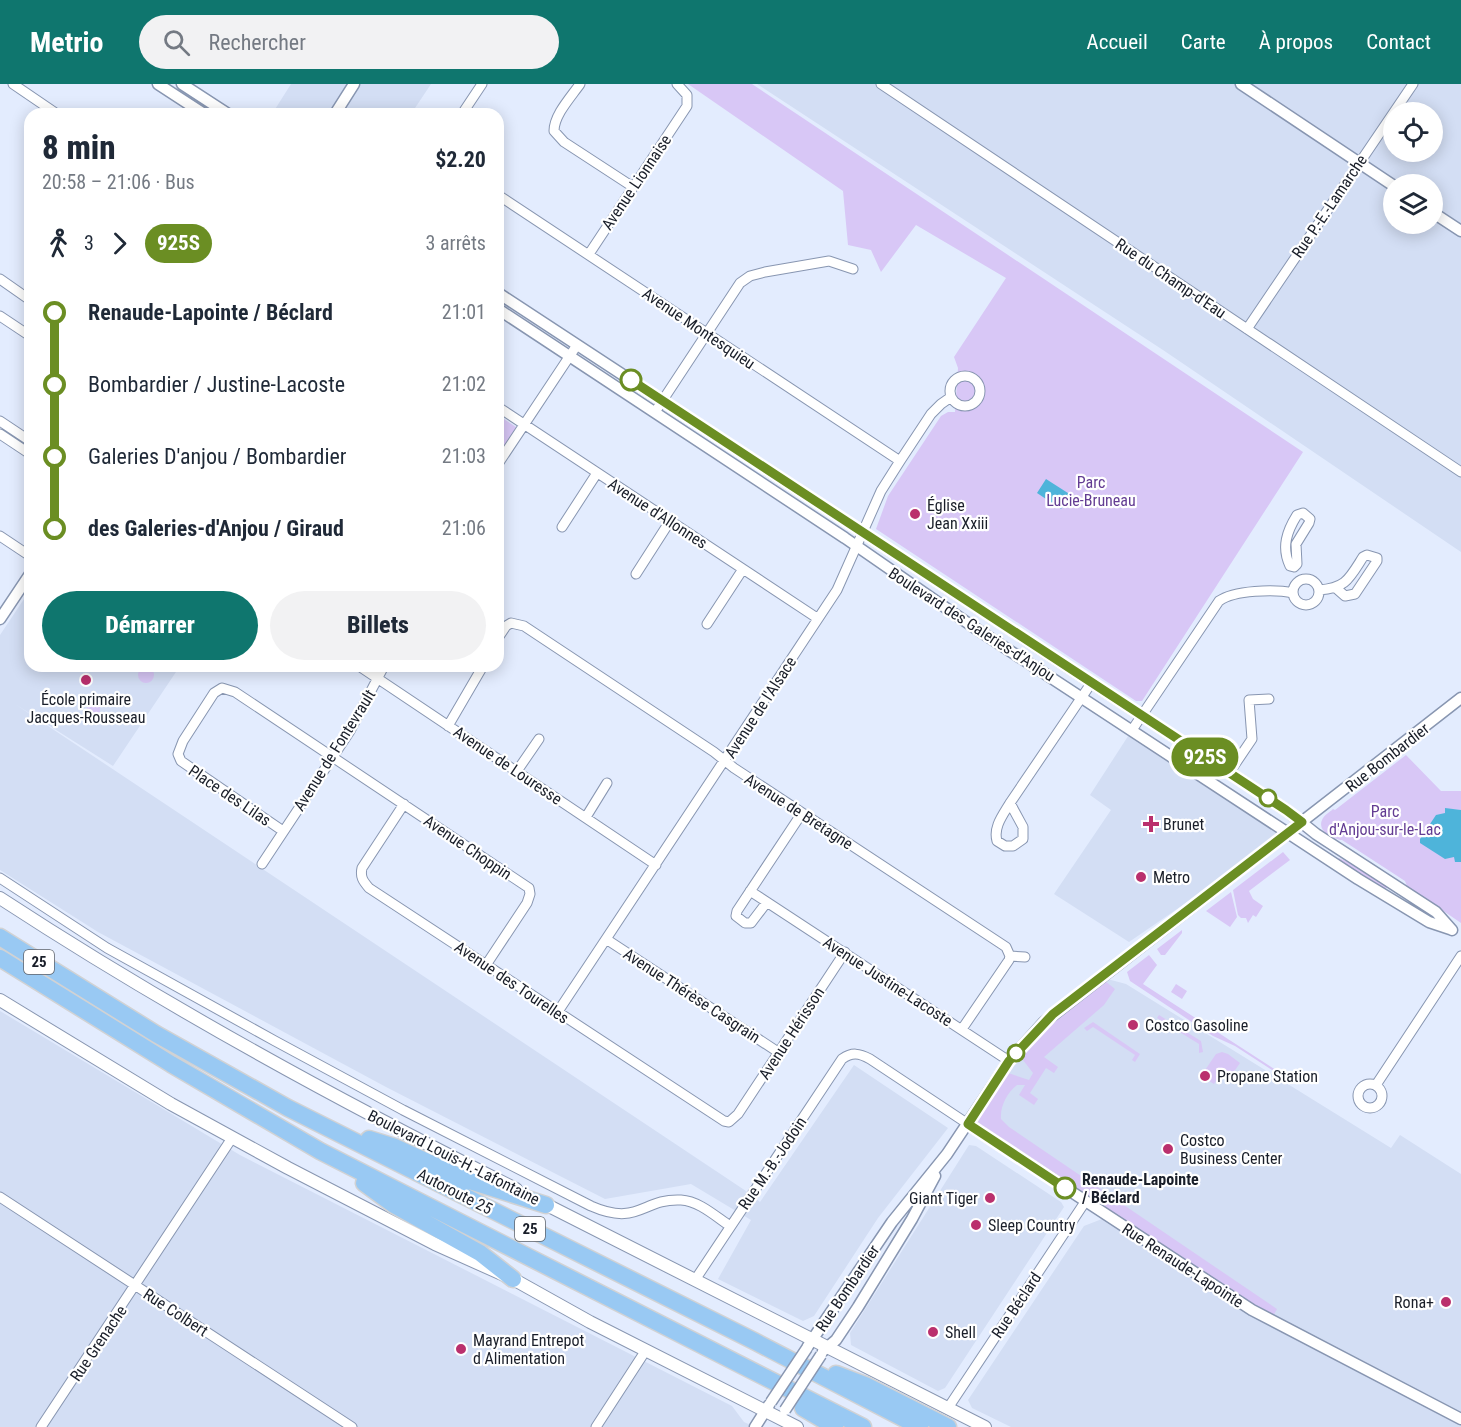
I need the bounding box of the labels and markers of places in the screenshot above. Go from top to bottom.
unlabelled marker [620,369,642,391]
place label: Église Jean Xxiii [927,496,988,533]
marker: Église Jean Xxiii [908,507,922,521]
marker: École primaire Jacques-Rousseau [79,673,93,687]
place label: École primaire Jacques-Rousseau [26,690,146,727]
unlabelled marker [1259,789,1277,807]
place label: Brunet [1163,815,1205,834]
marker: Brunet [1144,817,1158,831]
place label: Metro [1153,868,1190,887]
marker: Metro [1134,870,1148,884]
place label: Costco Gasoline [1145,1016,1248,1035]
marker: Costco Gasoline [1126,1018,1140,1032]
unlabelled marker [1007,1044,1025,1062]
place label: Propane Station [1217,1067,1318,1086]
marker: Propane Station [1198,1069,1212,1083]
place label: Costco Business Center [1180,1131,1283,1168]
marker: Costco Business Center [1161,1142,1175,1156]
place label: Renaude-Lapointe / Béclard [1081,1170,1199,1207]
marker: Renaude-Lapointe / Béclard [1054,1177,1076,1199]
place label: Giant Tiger [909,1189,978,1208]
marker: Giant Tiger [983,1191,997,1205]
place label: Sleep Country [988,1216,1076,1235]
marker: Sleep Country [969,1218,983,1232]
place label: Rona+ [1394,1293,1434,1312]
marker: Rona+ [1439,1295,1453,1309]
place label: Shell [945,1323,976,1342]
marker: Shell [926,1325,940,1339]
place label: Mayrand Entrepot d Alimentation [473,1331,584,1368]
marker: Mayrand Entrepot d Alimentation [454,1342,468,1356]

